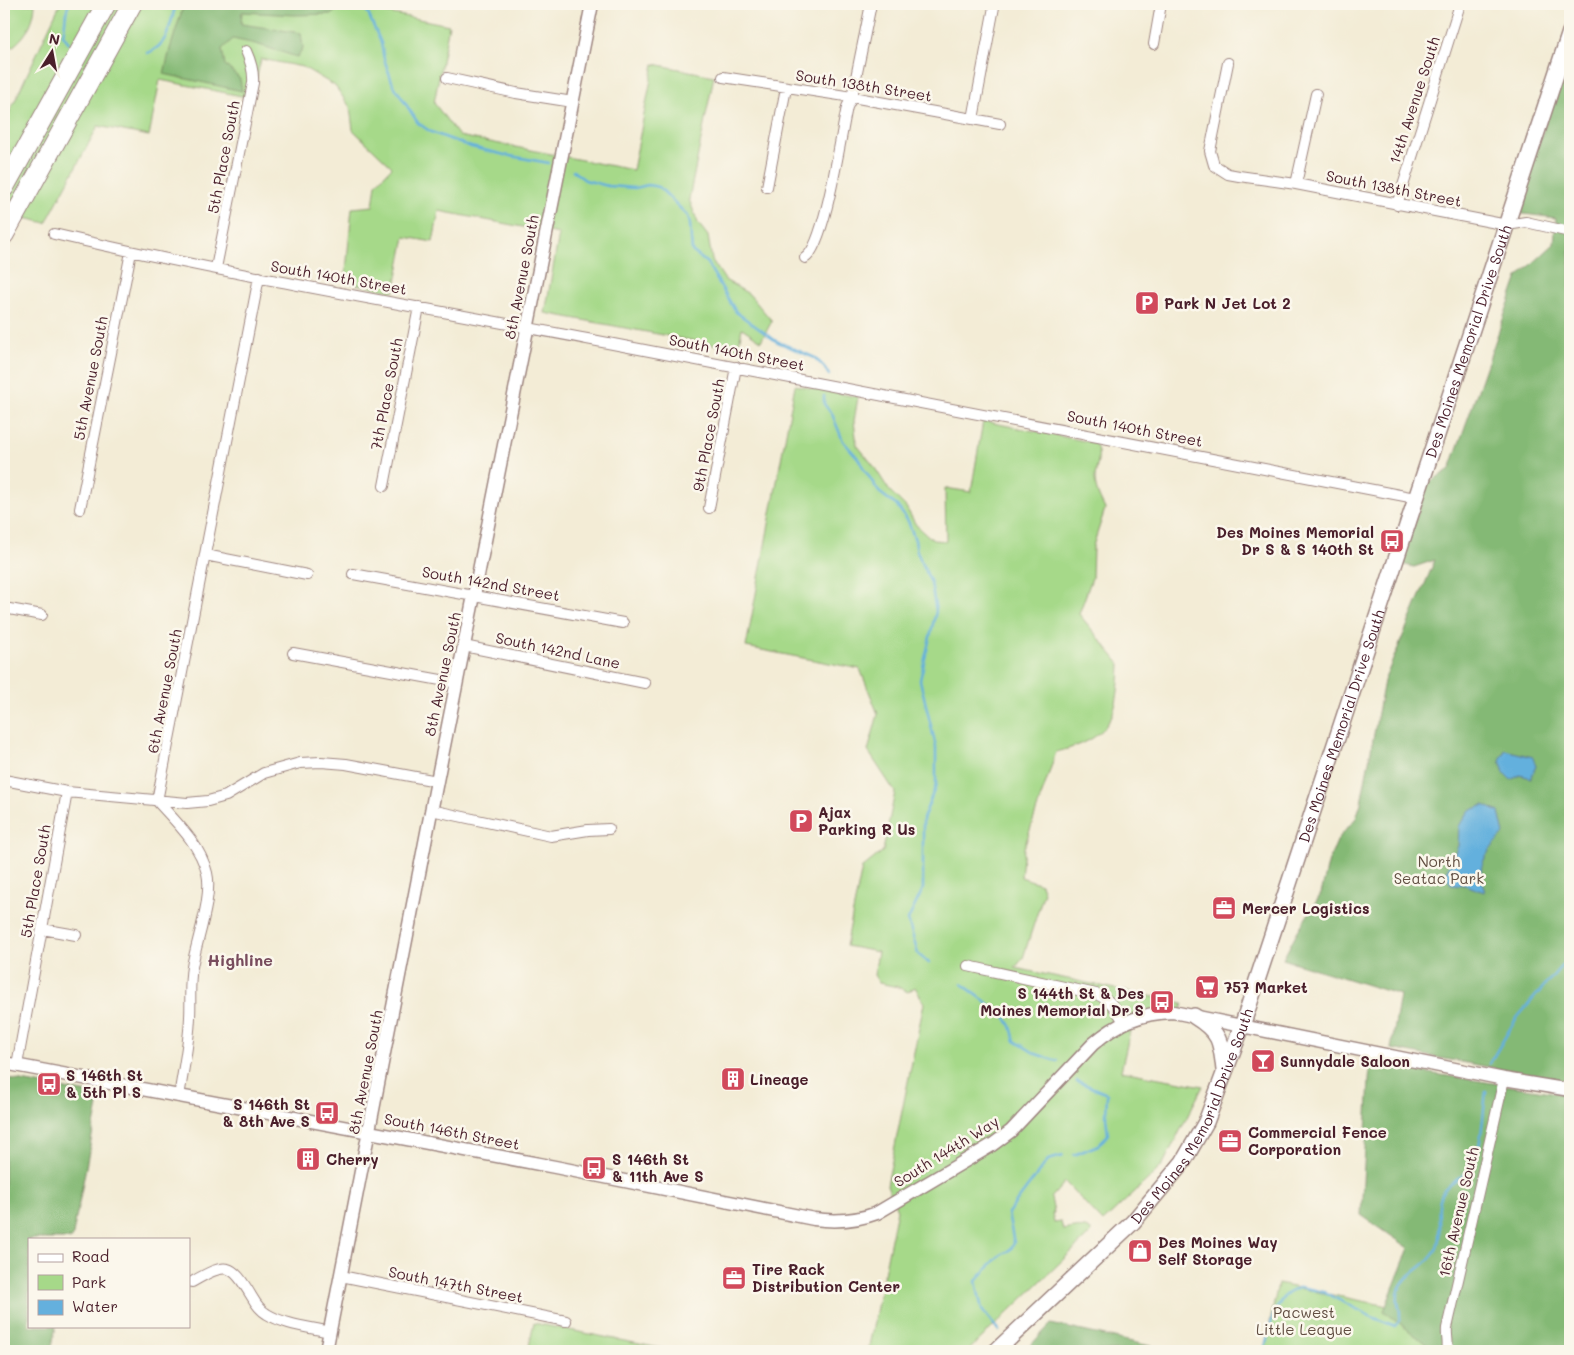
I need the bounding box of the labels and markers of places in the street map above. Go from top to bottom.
parking icon: Park N Jet Lot 2 [1134,290,1160,316]
place label: Park N Jet Lot 2 [1164,293,1291,313]
place label: Des Moines Memorial Dr S & S 140th St [1216,522,1374,559]
bus stop icon: Des Moines Memorial Dr S & S 140th St [1379,528,1405,554]
place label: Ajax Parking R Us [818,802,915,839]
parking icon: Ajax Parking R Us [788,808,814,834]
office icon: Mercer Logistics [1211,895,1237,921]
place label: Mercer Logistics [1242,898,1370,918]
supermarket icon: 757 Market [1194,974,1220,1000]
place label: 757 Market [1224,977,1308,997]
place label: S 144th St & Des Moines Memorial Dr S [980,983,1144,1020]
bus stop icon: S 144th St & Des Moines Memorial Dr S [1149,989,1175,1015]
bar icon: Sunnydale Saloon [1250,1048,1276,1074]
place label: Sunnydale Saloon [1280,1051,1410,1071]
place label: S 146th St & 5th Pl S [66,1065,143,1102]
building icon: Lineage [720,1066,746,1092]
place label: Lineage [750,1069,808,1089]
bus stop icon: S 146th St & 5th Pl S [36,1071,62,1097]
place label: S 146th St & 8th Ave S [222,1094,310,1131]
bus stop icon: S 146th St & 8th Ave S [314,1100,340,1126]
place label: Commercial Fence Corporation [1248,1122,1387,1159]
office icon: Commercial Fence Corporation [1217,1128,1243,1154]
building icon: Cherry [295,1146,321,1172]
place label: Cherry [326,1149,379,1169]
place label: S 146th St & 11th Ave S [612,1149,704,1186]
bus stop icon: S 146th St & 11th Ave S [581,1155,607,1181]
place label: Des Moines Way Self Storage [1158,1232,1278,1269]
shop icon: Des Moines Way Self Storage [1127,1238,1153,1264]
place label: Tire Rack Distribution Center [752,1259,900,1296]
office icon: Tire Rack Distribution Center [721,1265,747,1291]

